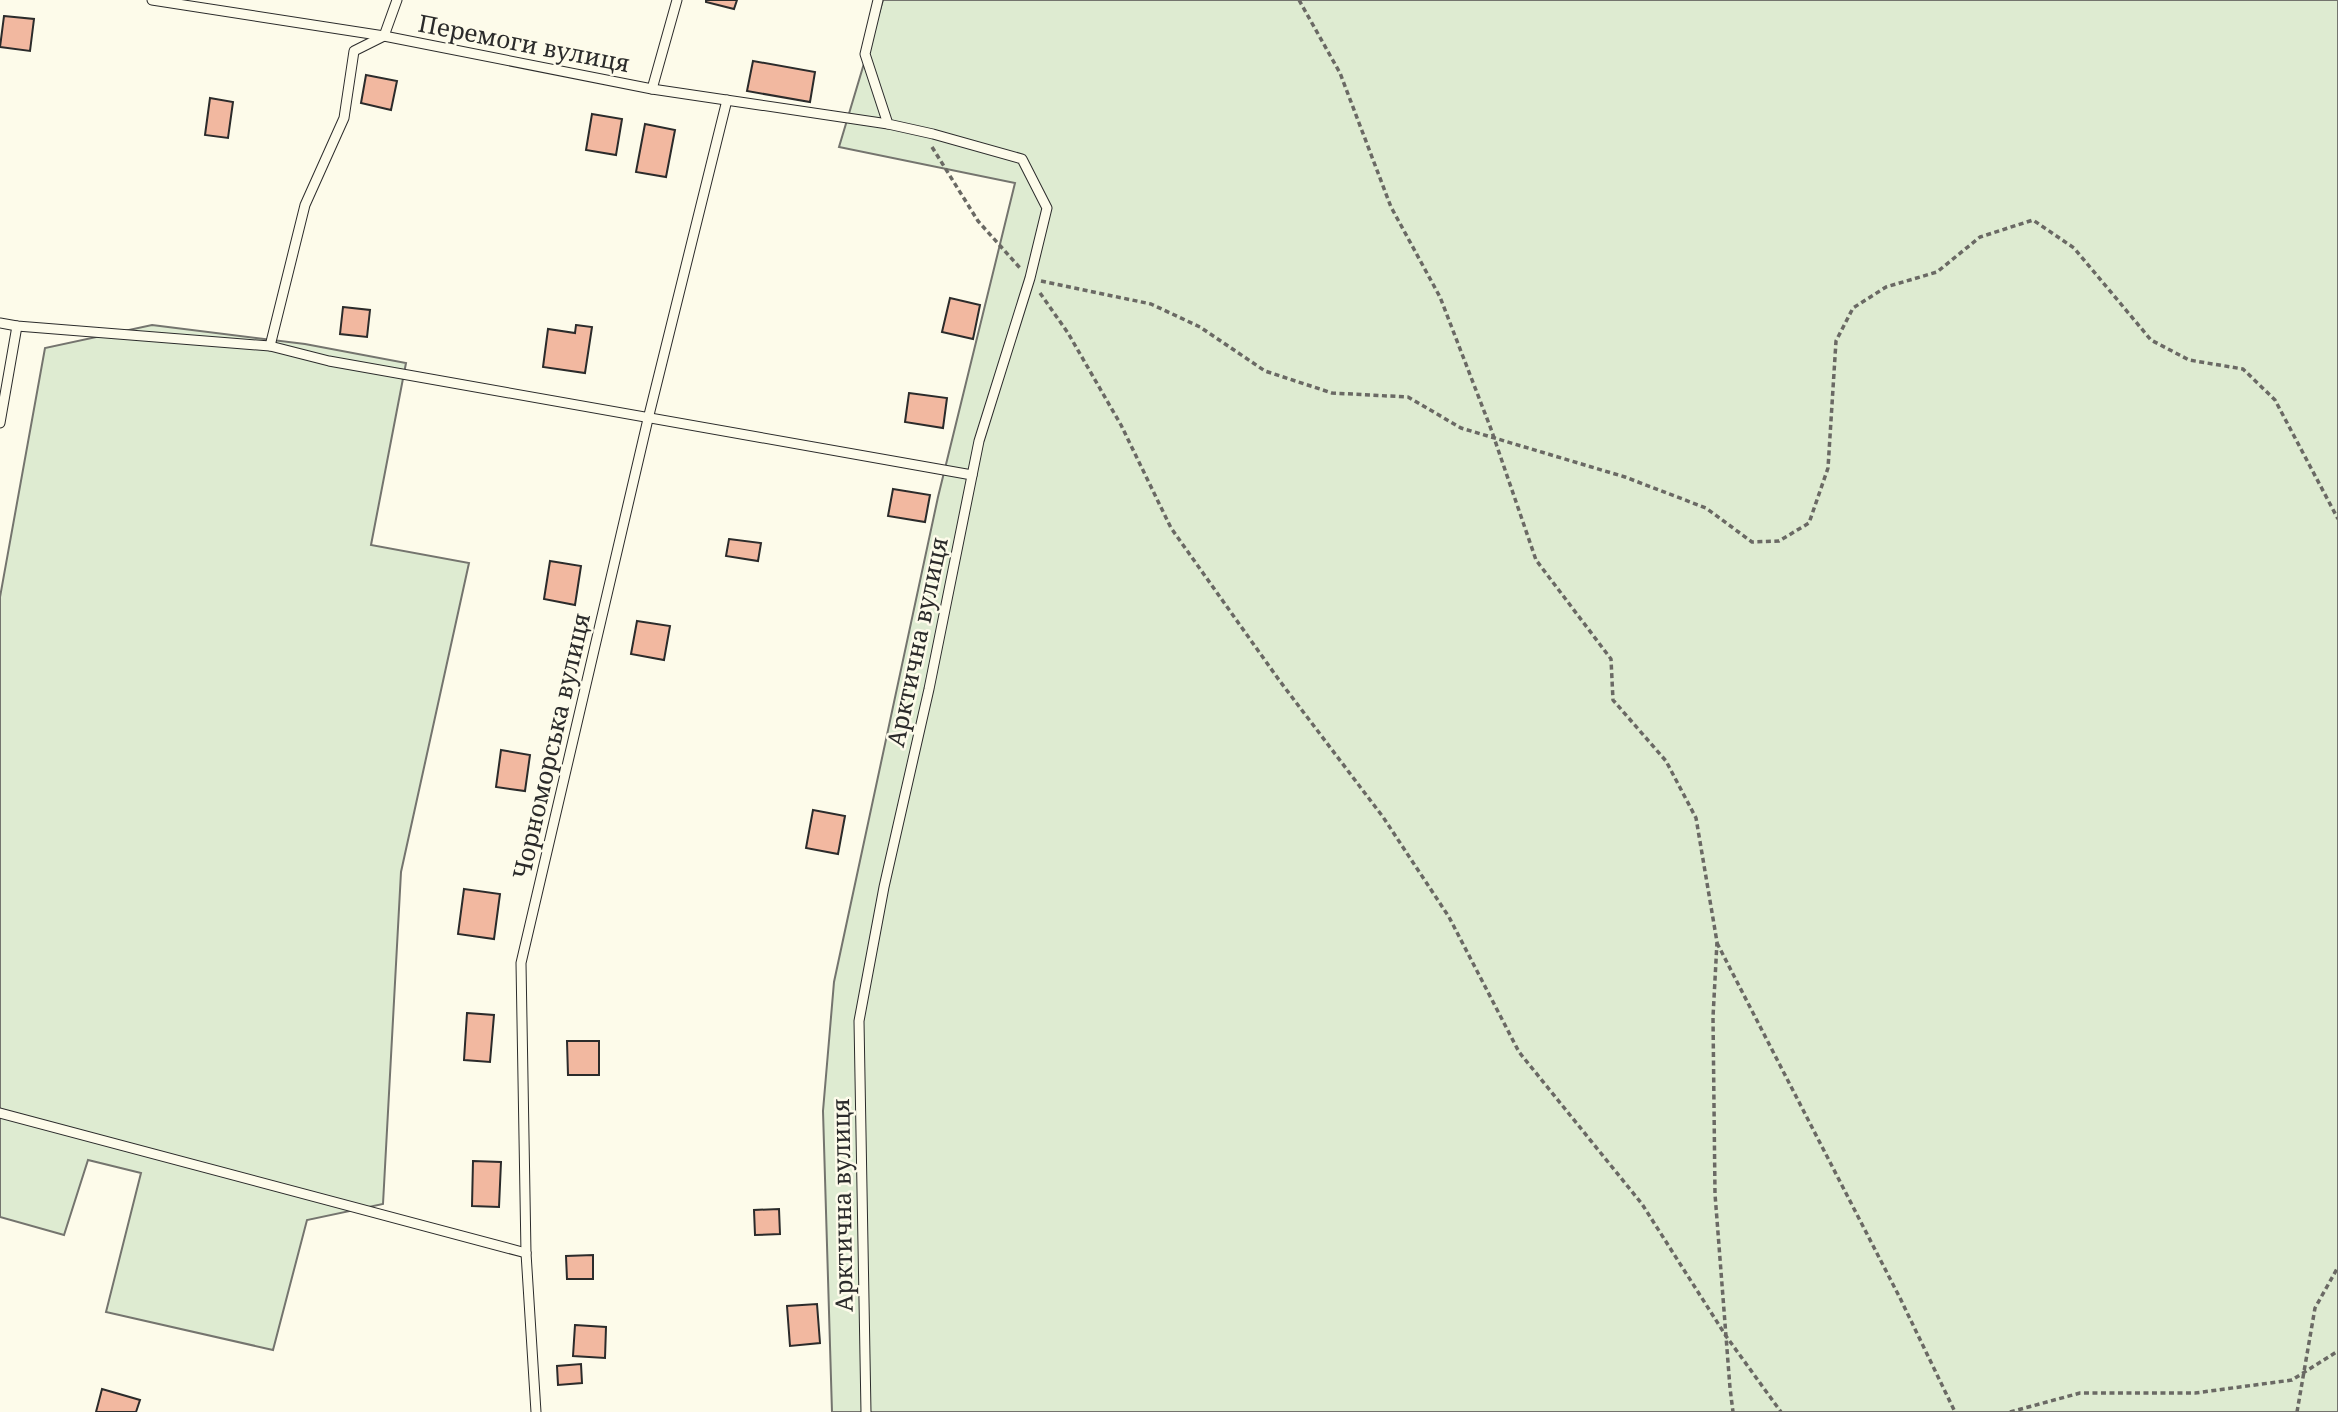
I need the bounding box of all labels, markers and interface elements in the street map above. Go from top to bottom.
street label: Перемоги вулиця [416,6,633,79]
street label: Арктична вулиця [878,534,955,750]
street label: Чорноморська вулиця [504,609,597,882]
street label: Арктична вулиця [823,1098,860,1312]

